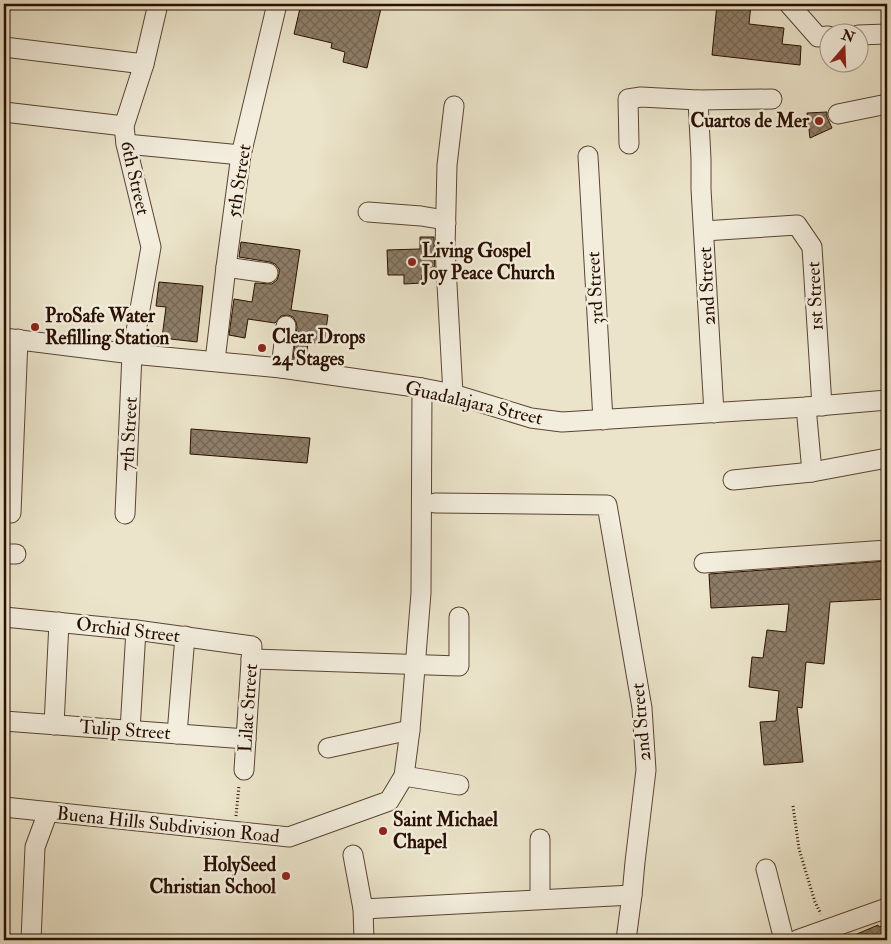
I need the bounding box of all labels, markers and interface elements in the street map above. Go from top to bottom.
north arrow [818,22,868,72]
text: N [838,26,857,46]
place label: Cuartos de Mer [690,109,810,133]
marker: Cuartos de Mer [813,115,825,127]
street label: 6th Street [115,139,155,217]
street label: 5th Street [221,142,257,220]
place label: Living Gospel Joy Peace Church [421,239,555,286]
street label: 2nd Street [693,246,721,326]
street label: 3rd Street [581,251,609,325]
marker: Living Gospel Joy Peace Church [406,256,418,268]
street label: 1st Street [801,261,829,331]
place label: ProSafe Water Refilling Station [45,304,170,351]
marker: ProSafe Water Refilling Station [29,321,41,333]
place label: Clear Drops 24 Stages [272,325,366,372]
marker: Clear Drops 24 Stages [256,342,268,354]
street label: Guadalajara Street [403,376,545,430]
street label: 7th Street [115,396,143,472]
street label: Orchid Street [75,612,181,648]
street label: Lilac Street [233,663,263,753]
street label: 2nd Street [626,682,656,762]
street label: Tulip Street [79,715,171,746]
street label: Buena Hills Subdivision Road [55,801,281,849]
place label: Saint Michael Chapel [393,808,498,855]
marker: Saint Michael Chapel [377,825,389,837]
place label: HolySeed Christian School [149,853,277,899]
marker: HolySeed Christian School [280,870,292,882]

